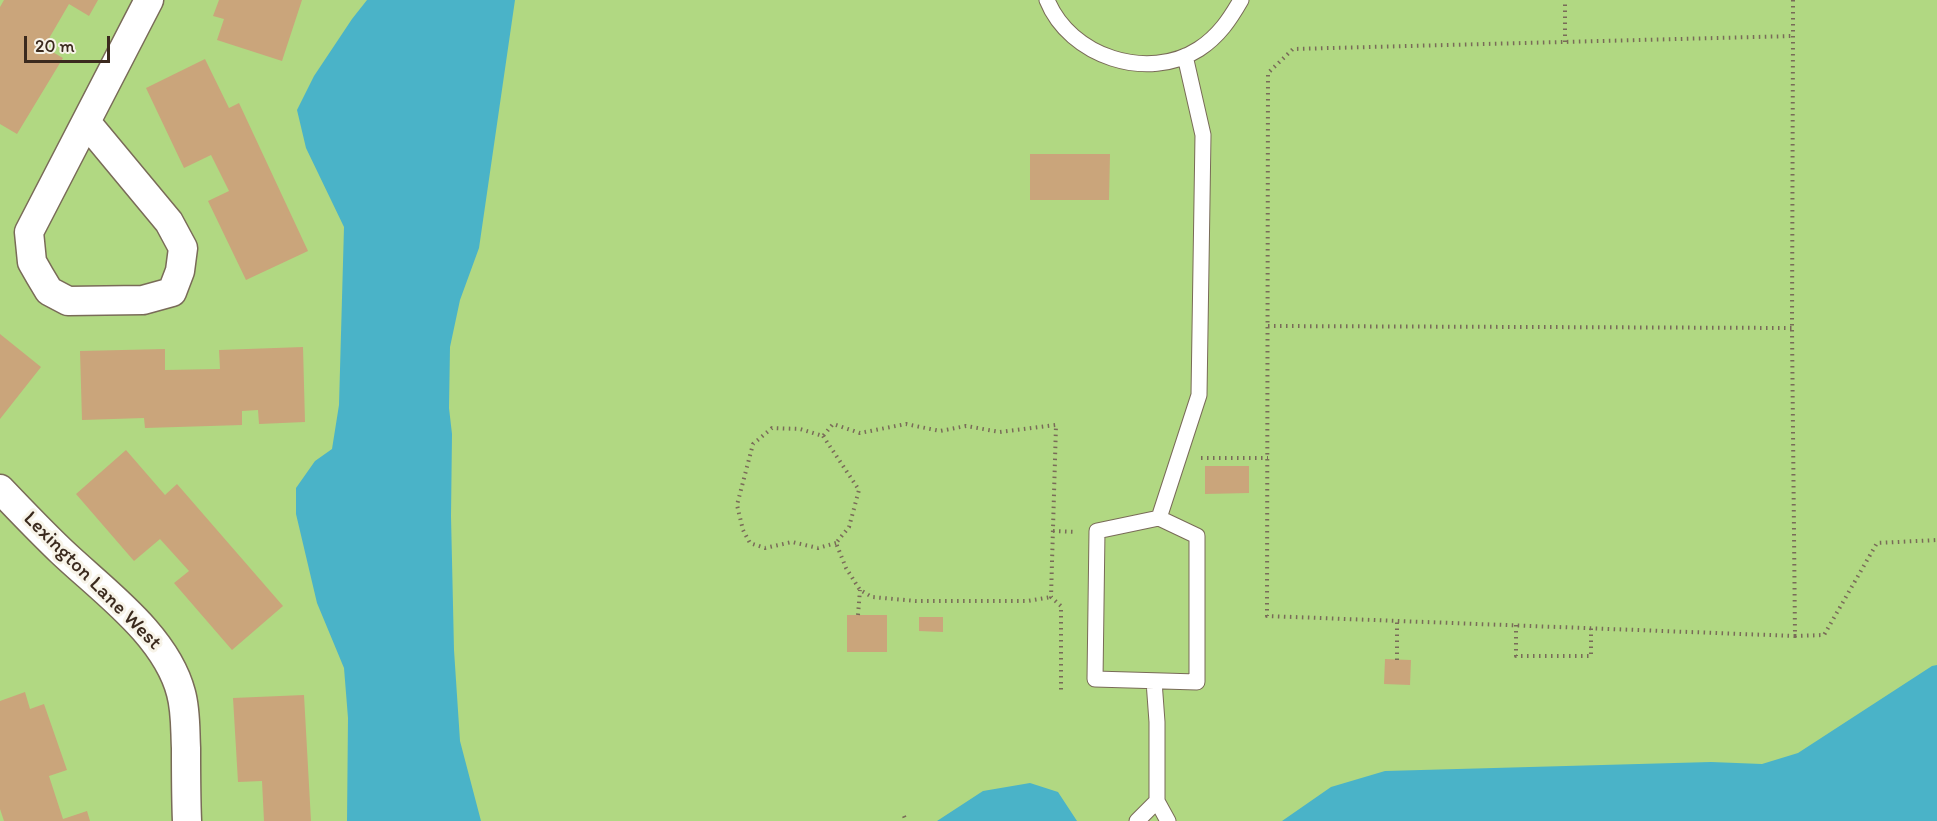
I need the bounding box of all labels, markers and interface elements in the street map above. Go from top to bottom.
scale bar [27,24,112,62]
text: 20 m [35,35,75,57]
street label: Lexington Lane West [18,507,166,655]

